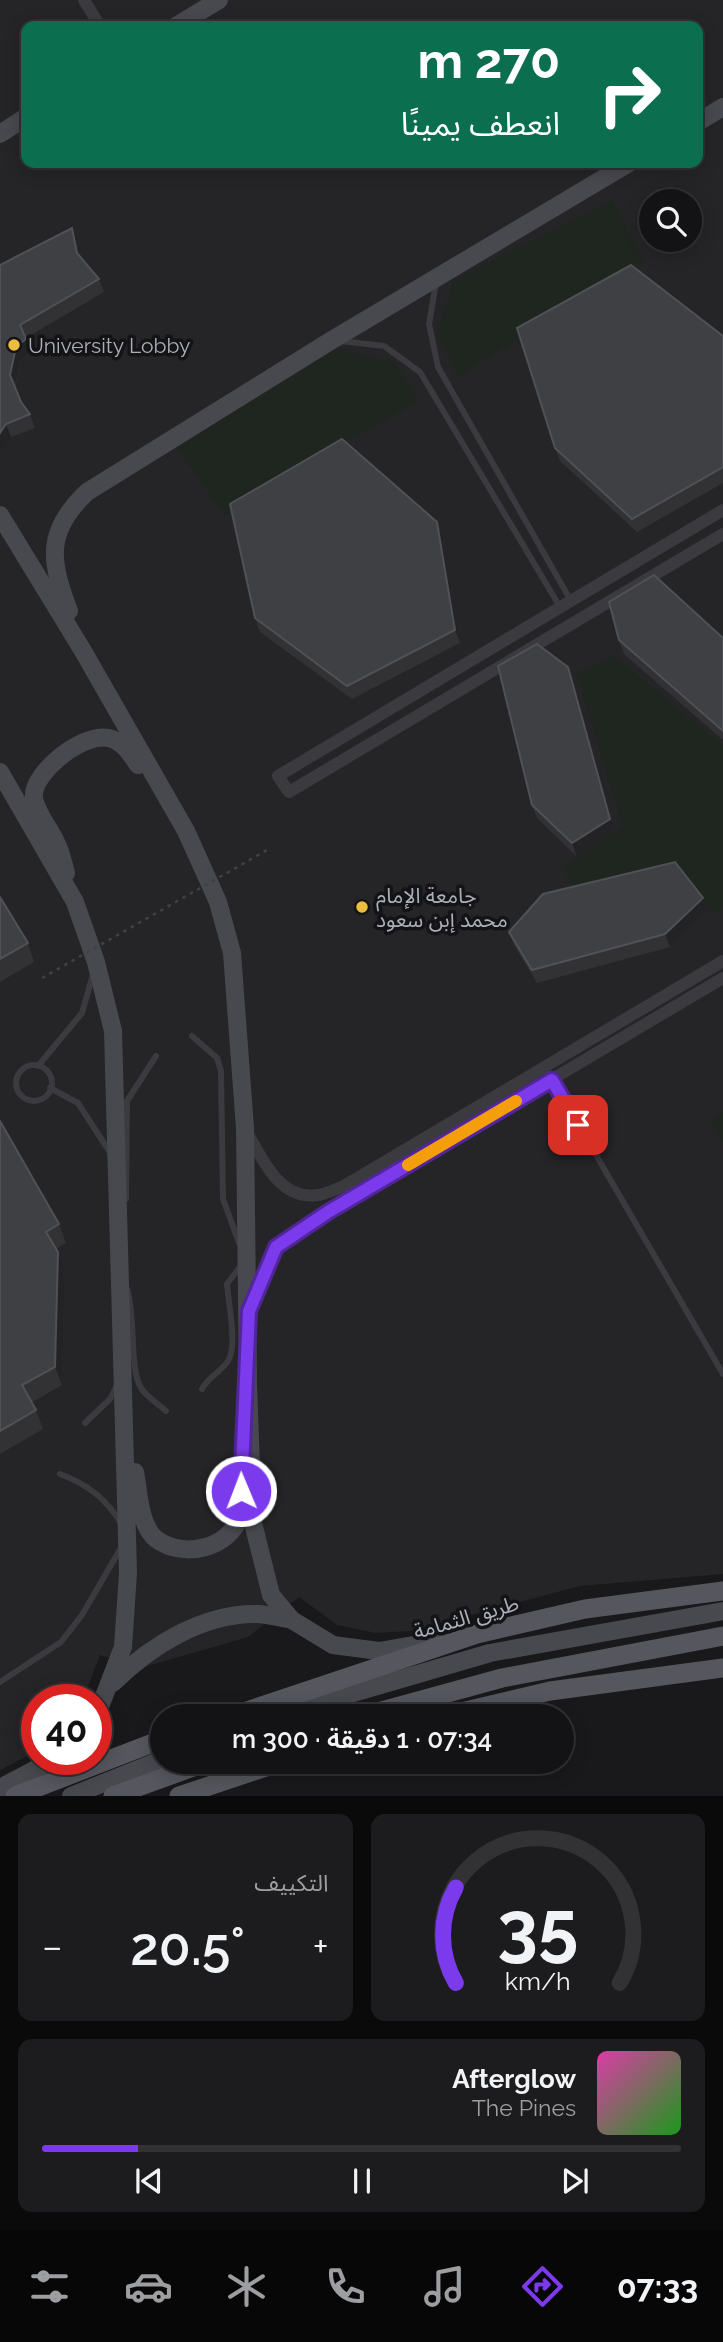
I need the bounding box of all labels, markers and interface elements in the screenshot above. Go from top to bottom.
text: 270 m [417,32,560,89]
icon: right [584,49,675,140]
text: انعطف يمينًا [401,105,560,142]
map controls [639,189,702,252]
button: search [639,189,702,252]
place label: University Lobby [28,333,190,358]
marker: University Lobby [6,337,22,353]
place label: جامعة الإمام محمد إبن سعود [376,883,508,933]
marker: جامعة الإمام محمد إبن سعود [354,899,370,915]
pin [548,1095,608,1155]
icon: arrive [559,1106,597,1144]
position arrow [204,1454,278,1528]
street label: طريق الثمامة [411,1590,522,1645]
speed limit sign: 40 [21,1684,112,1775]
text: 07:34 · 1 دقيقة · 300 m [232,1724,492,1754]
text: التكييف [254,1869,329,1896]
text: 35 [497,1886,578,1971]
text: 20.5° [130,1916,245,1977]
text: − [42,1924,62,1969]
text: + [313,1924,329,1969]
text: km/h [505,1966,571,1996]
text: Afterglow [452,2064,576,2094]
text: The Pines [472,2094,576,2121]
icon: previous [130,2162,168,2200]
icon: pause [343,2162,381,2200]
icon: next [556,2162,594,2200]
icon: filters [25,2262,74,2311]
icon: car [124,2262,173,2311]
icon: climate [222,2262,271,2311]
icon: phone [321,2262,370,2311]
icon: music [420,2262,469,2311]
icon: directions [518,2262,567,2311]
text: 07:33 [617,2268,698,2305]

